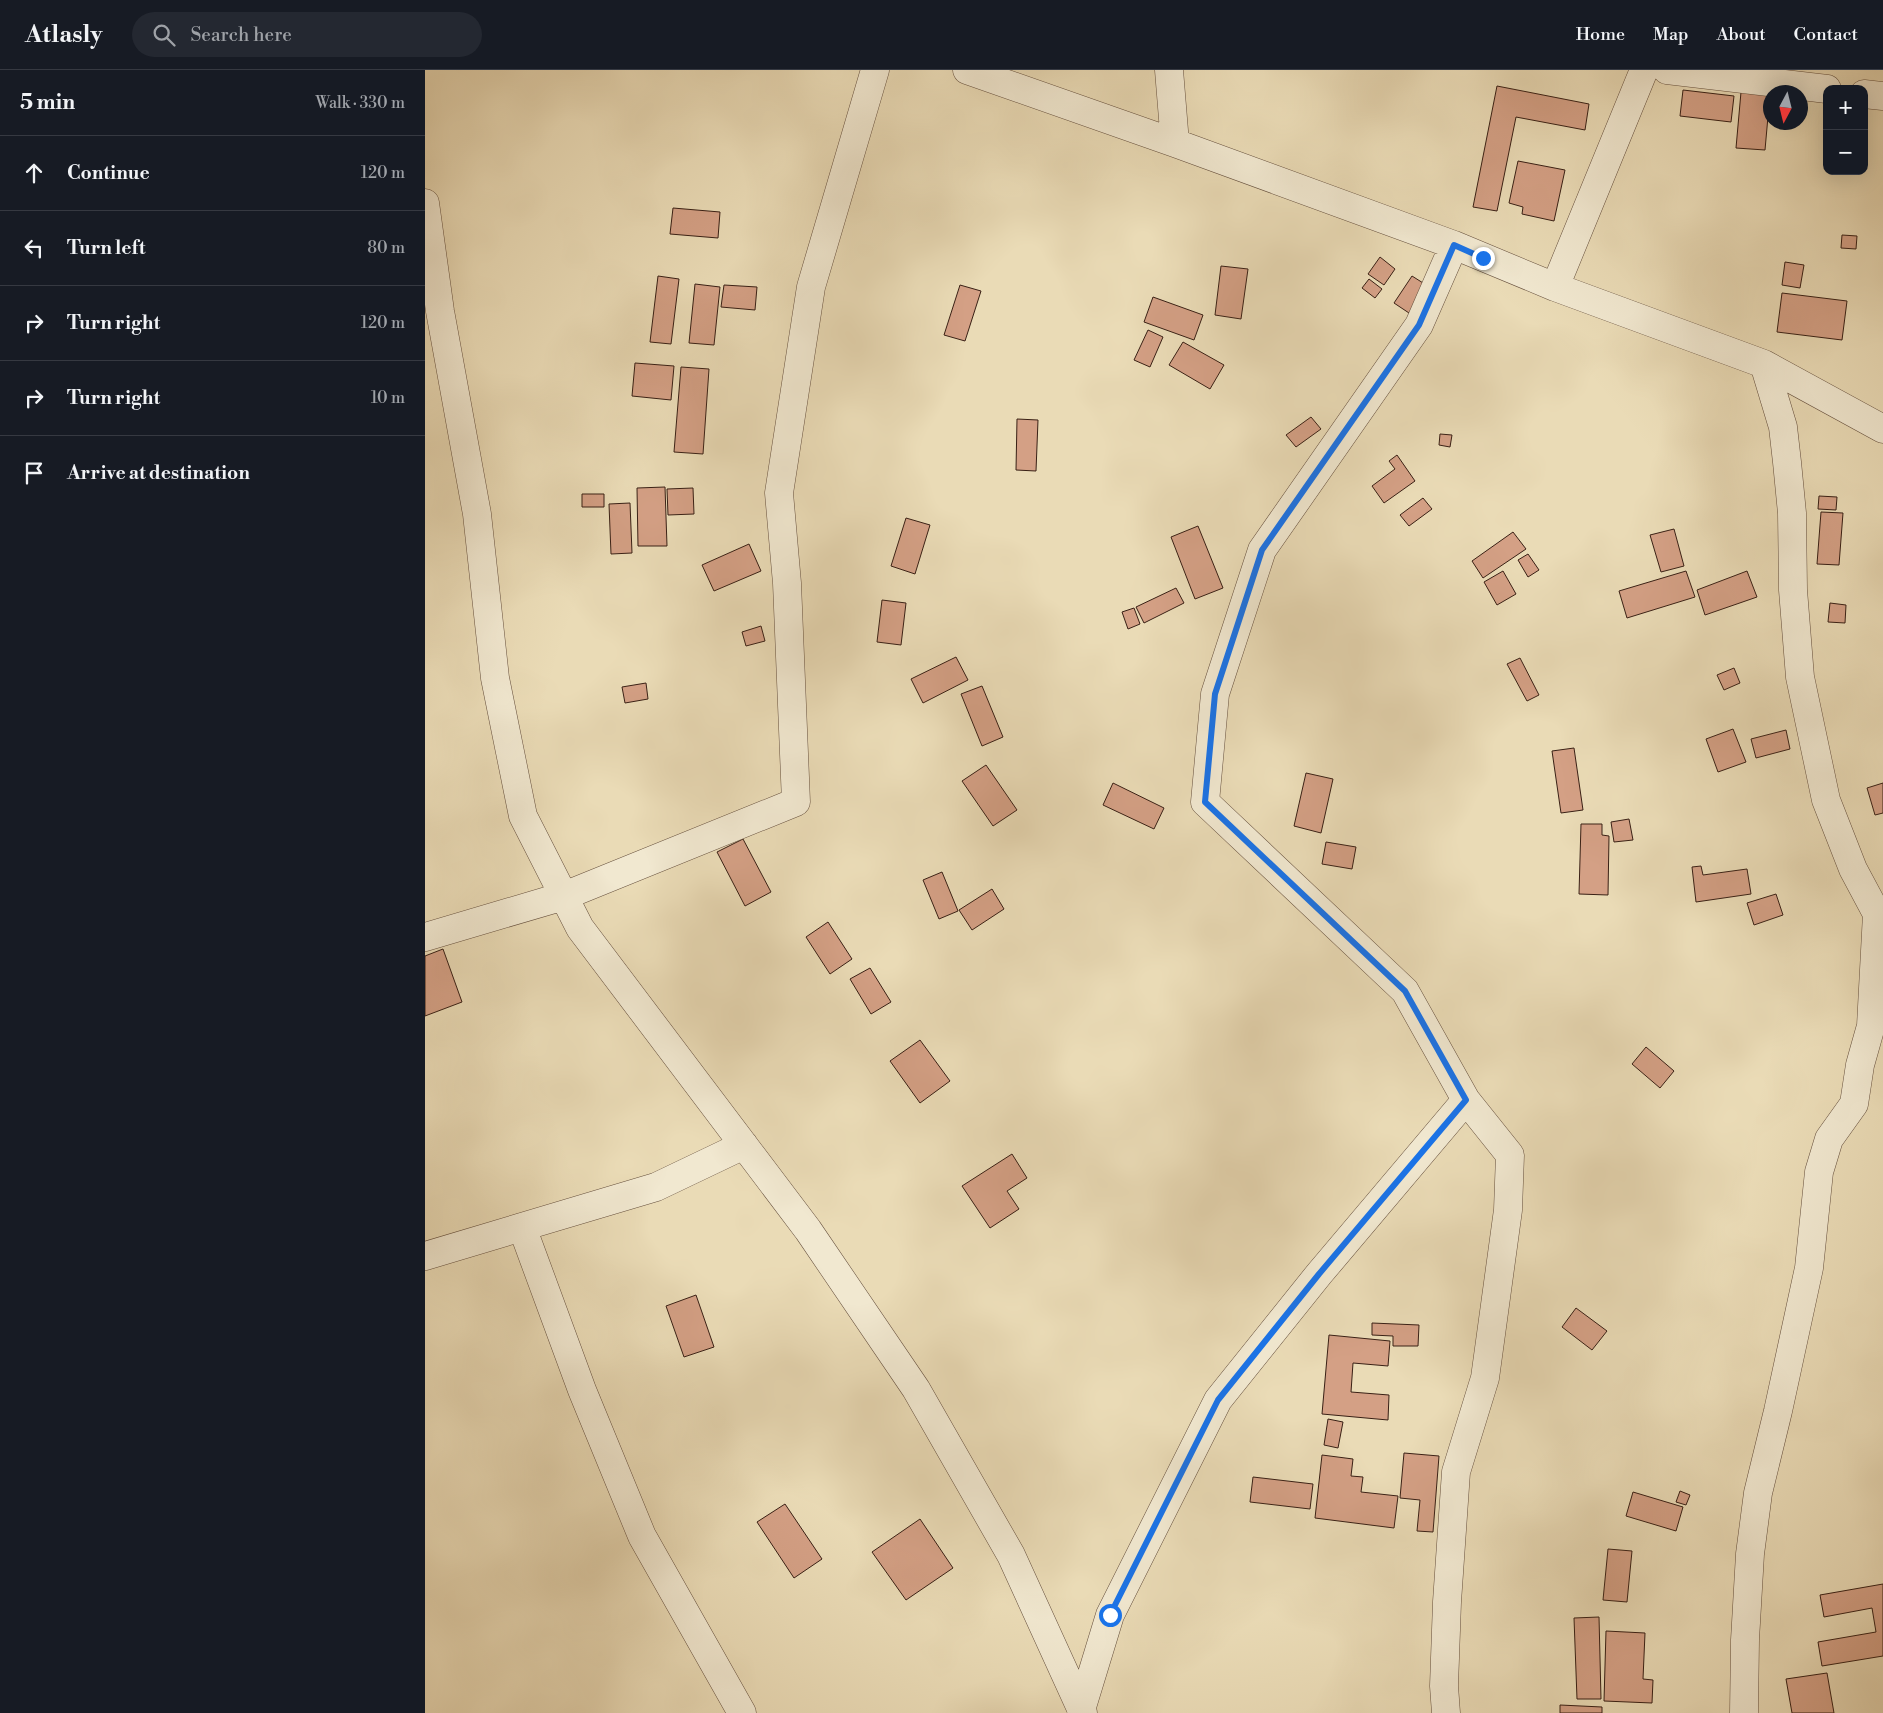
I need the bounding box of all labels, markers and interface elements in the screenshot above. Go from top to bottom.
search box [132,12,482,57]
text: Atlasly [25,20,102,50]
icon: search [150,21,178,49]
text: Search here [190,23,292,47]
text: Home [1576,23,1625,46]
text: Map [1653,23,1689,46]
text: About [1717,23,1766,46]
text: Contact [1794,23,1858,46]
north arrow [1763,85,1808,130]
map controls [1823,85,1868,175]
button: + [1823,85,1868,130]
text: 5 min [20,90,75,116]
text: Walk · 330 m [315,93,405,113]
button: − [1823,130,1868,175]
icon: ahead [20,159,48,187]
text: Continue [67,161,150,185]
text: 120 m [361,163,405,183]
icon: left [20,234,48,262]
text: Turn left [67,236,146,260]
text: 80 m [367,238,405,258]
route end [1472,247,1495,270]
icon: right [20,309,48,337]
text: Turn right [67,311,160,335]
text: 120 m [361,313,405,333]
icon: right [20,384,48,412]
text: Turn right [67,386,160,410]
text: 10 m [371,388,405,408]
icon: arrive [20,459,48,487]
text: Arrive at destination [67,461,250,485]
route start [1099,1604,1122,1627]

